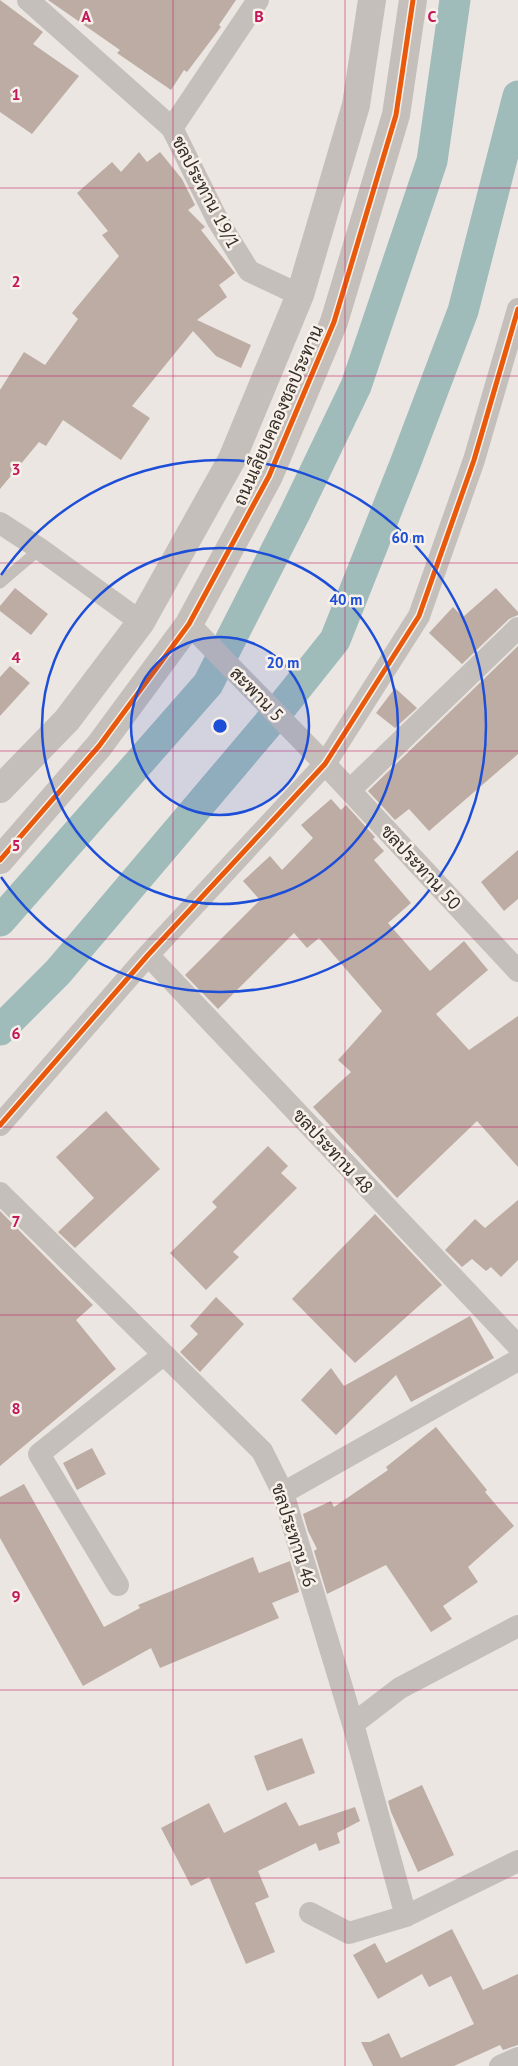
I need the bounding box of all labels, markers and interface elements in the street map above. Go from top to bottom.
text: A [81,6,91,26]
text: B [254,6,264,26]
text: C [428,6,437,26]
text: 1 [11,84,21,104]
street label: ชลประทาน 19/1 [167,132,245,252]
text: 2 [11,271,21,291]
street label: ถนนเลียบคลองชลประทาน [227,321,328,509]
text: 3 [11,459,21,479]
text: 60 m [392,528,424,547]
text: 40 m [330,590,362,609]
text: 4 [11,647,21,667]
text: 20 m [267,653,299,672]
street label: สะพาน 5 [225,662,289,726]
centre of rings [211,717,229,735]
street label: ชลประทาน 50 [376,820,466,914]
text: 5 [11,835,21,855]
text: 6 [11,1023,21,1043]
street label: ชลประทาน 48 [288,1104,378,1198]
text: 7 [11,1211,21,1231]
text: 8 [11,1398,21,1418]
street label: ชลประทาน 46 [266,1480,322,1590]
text: 9 [11,1586,21,1606]

